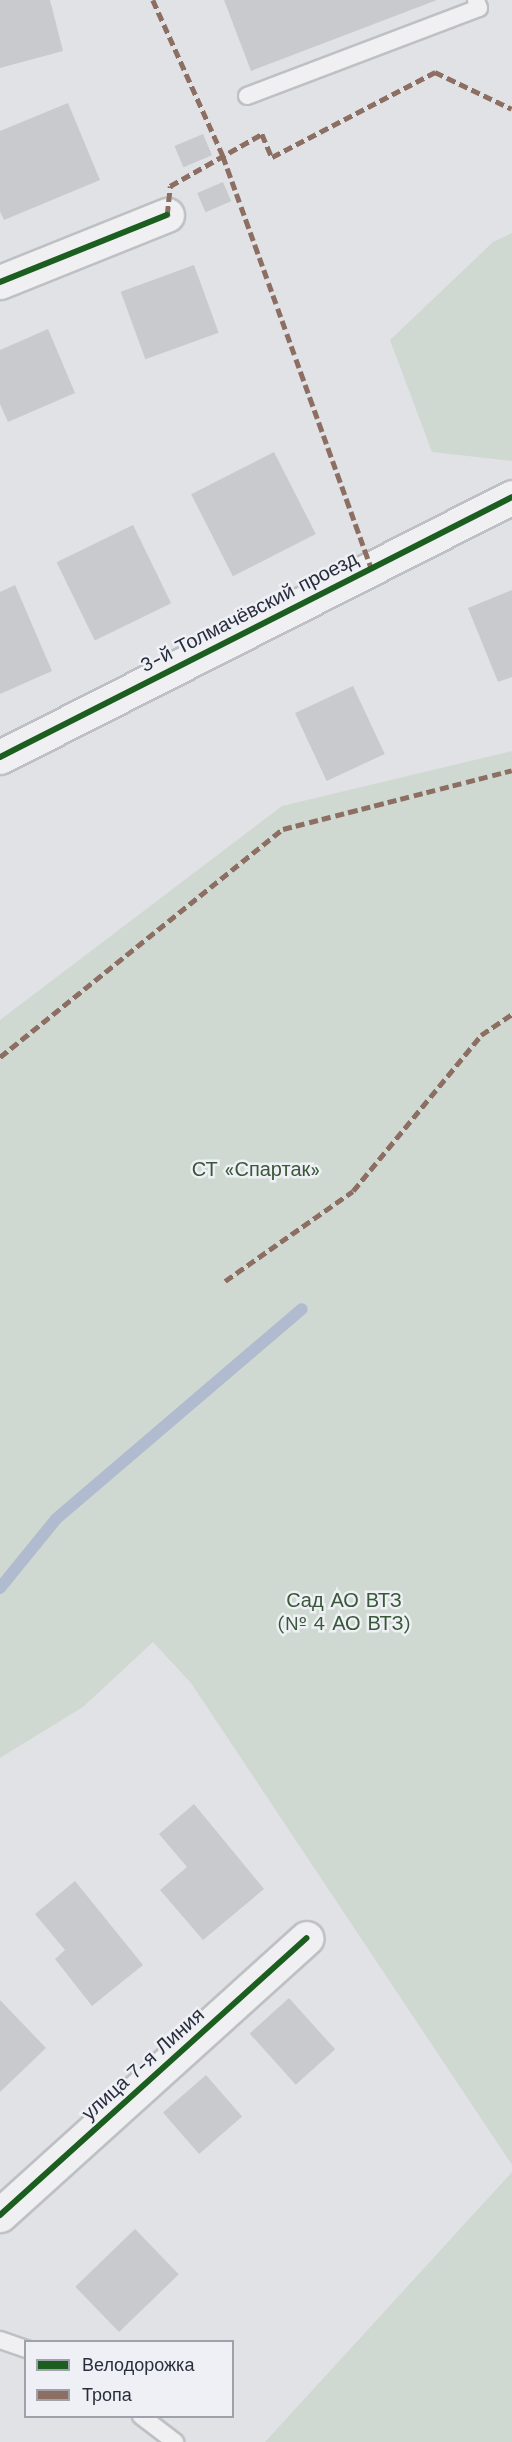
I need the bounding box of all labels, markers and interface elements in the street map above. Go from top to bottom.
street label: 3-й Толмачёвский проезд [136,547,362,677]
park label: СТ «Спартак» [192,1157,320,1181]
park label: Сад АО ВТЗ (№ 4 АО ВТЗ) [277,1588,411,1635]
street label: улица 7-я Линия [77,2002,209,2126]
legend [24,2340,234,2418]
text: Велодорожка [82,2354,194,2375]
text: Тропа [82,2384,132,2405]

